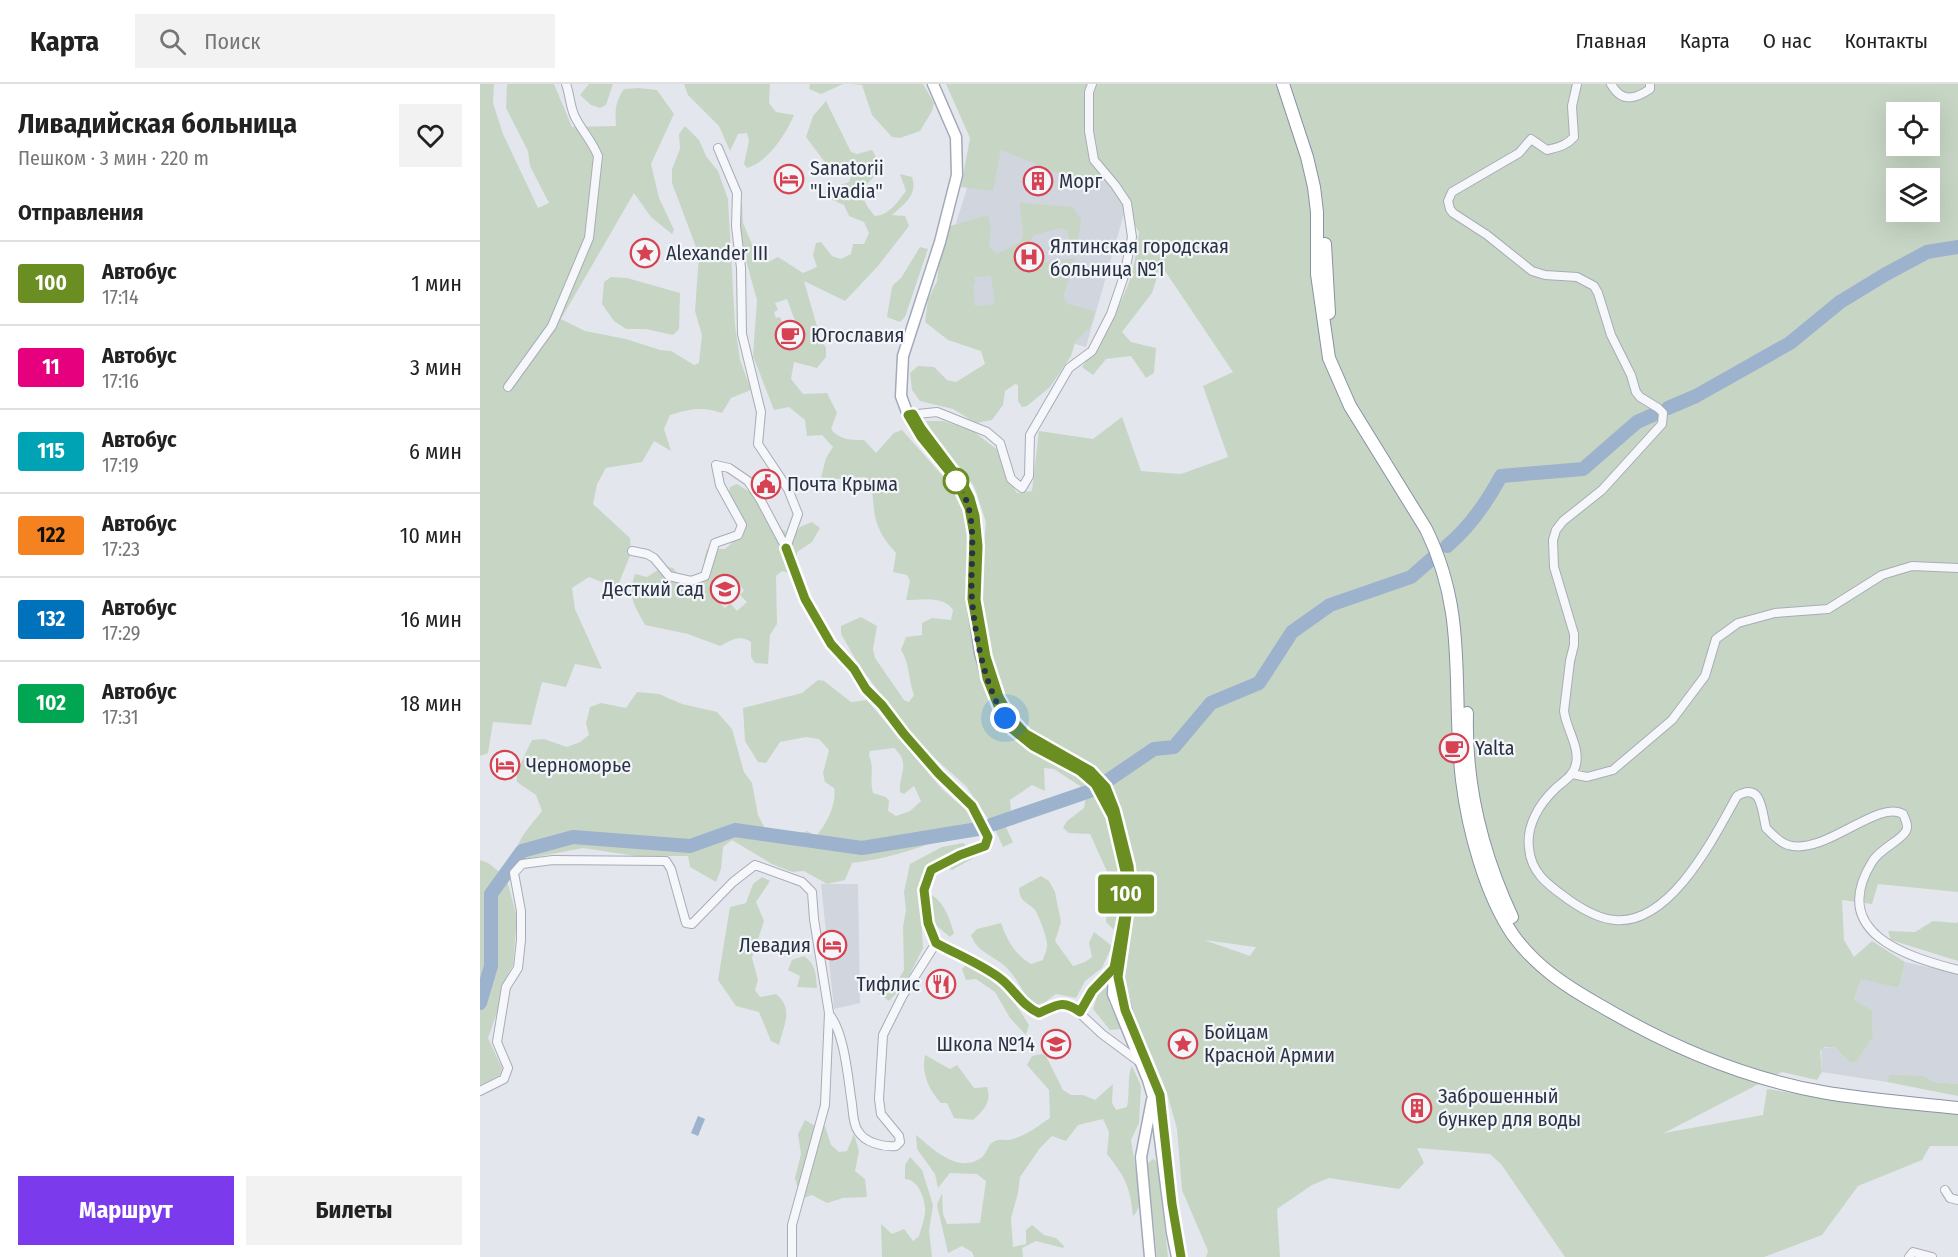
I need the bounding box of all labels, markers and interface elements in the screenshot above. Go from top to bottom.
search box [135,14,555,68]
text: Карта [30,25,99,58]
icon: search [156,25,189,58]
text: Поиск [204,28,261,55]
text: Главная [1576,28,1647,54]
text: Карта [1680,28,1730,54]
text: О нас [1763,28,1811,54]
text: Контакты [1844,28,1928,54]
map controls [1886,102,1940,222]
button: locate [1886,102,1940,156]
button: heart [399,104,462,167]
text: Ливадийская больница [18,107,297,140]
text: Пешком · 3 мин · 220 m [18,146,209,170]
place label: Sanatorii "Livadia" [810,156,884,203]
hotel icon: Sanatorii "Livadia" [773,163,805,195]
building icon: Морг [1022,165,1054,197]
button: layers [1886,168,1940,222]
place label: Морг [1059,169,1102,193]
text: Отправления [18,199,144,226]
place label: Ялтинская городская больница №1 [1050,234,1229,281]
place icon: Alexander III [629,237,661,269]
place label: Alexander III [666,241,768,265]
hospital icon: Ялтинская городская больница №1 [1013,241,1045,273]
text: Автобус [102,258,177,285]
text: 100 [35,270,67,296]
text: 1 мин [411,270,462,297]
text: 17:14 [102,285,139,309]
cafe icon: Югославия [774,319,806,351]
place label: Югославия [811,323,904,347]
text: Автобус [102,342,177,369]
text: 11 [42,354,60,380]
text: 3 мин [410,354,462,381]
text: 17:16 [102,369,139,393]
text: Автобус [102,426,177,453]
text: 115 [37,438,65,464]
text: 6 мин [409,438,462,465]
text: 17:19 [102,453,139,477]
public building icon: Почта Крыма [750,468,782,500]
unlabelled marker [943,468,969,494]
place label: Почта Крыма [787,472,898,496]
text: Автобус [102,510,177,537]
text: 122 [37,522,65,548]
text: 10 мин [400,522,462,549]
text: 17:23 [102,537,140,561]
school or university icon: Десткий сад [709,573,741,605]
place label: Десткий сад [602,577,704,601]
text: Автобус [102,594,177,621]
text: 132 [37,606,65,632]
text: 16 мин [400,606,462,633]
text: 17:29 [102,621,141,645]
text: Автобус [102,678,177,705]
text: 102 [36,690,66,716]
text: 18 мин [400,690,462,717]
your location [990,703,1020,733]
text: 17:31 [102,705,139,729]
cafe icon: Yalta [1438,732,1470,764]
place label: Yalta [1475,736,1514,760]
hotel icon: Черноморье [489,749,521,781]
place label: Черноморье [526,753,631,777]
line badge: 100 [1092,874,1160,914]
text: 100 [1110,881,1142,907]
hotel icon: Левадия [816,929,848,961]
place label: Левадия [739,933,811,957]
restaurant icon: Тифлис [925,968,957,1000]
place label: Тифлис [857,972,920,996]
place label: Бойцам Красной Армии [1204,1020,1335,1067]
school or university icon: Школа №14 [1040,1028,1072,1060]
place icon: Бойцам Красной Армии [1167,1028,1199,1060]
place label: Школа №14 [937,1032,1035,1056]
place label: Заброшенный бункер для воды [1438,1084,1581,1131]
building icon: Заброшенный бункер для воды [1401,1092,1433,1124]
button: Маршрут [18,1176,234,1245]
button: Билеты [246,1176,462,1245]

